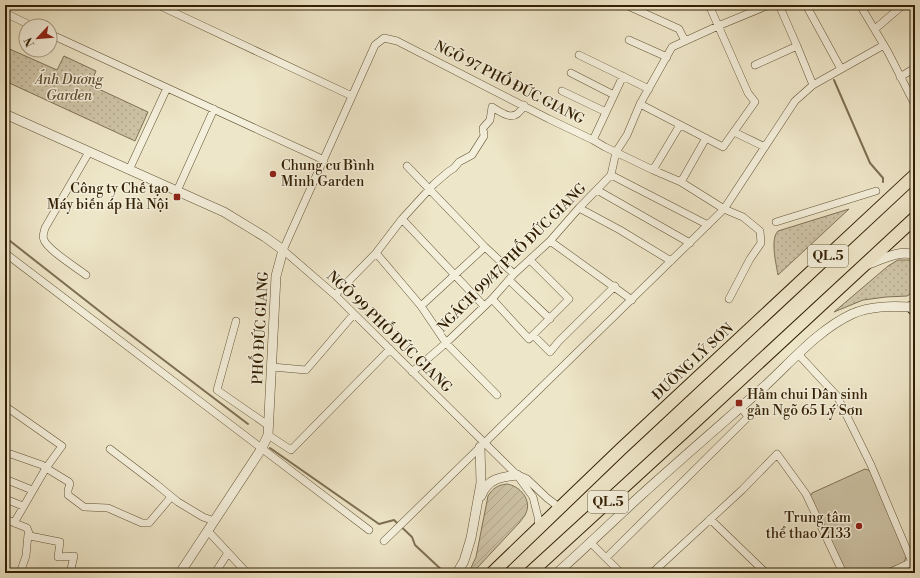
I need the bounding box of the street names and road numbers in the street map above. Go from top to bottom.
street label: NGÕ 97 PHỐ ĐỨC GIANG [431,34,590,129]
street label: NGÁCH 99/47 PHỐ ĐỨC GIANG [431,176,591,336]
road number: QL.5 [808,245,848,267]
street label: NGÕ 99 PHỐ ĐỨC GIANG [322,264,459,397]
street label: PHỐ ĐỨC GIANG [245,270,273,385]
street label: ĐƯỜNG LÝ SƠN [647,318,738,404]
road number: QL.5 [588,491,628,513]

